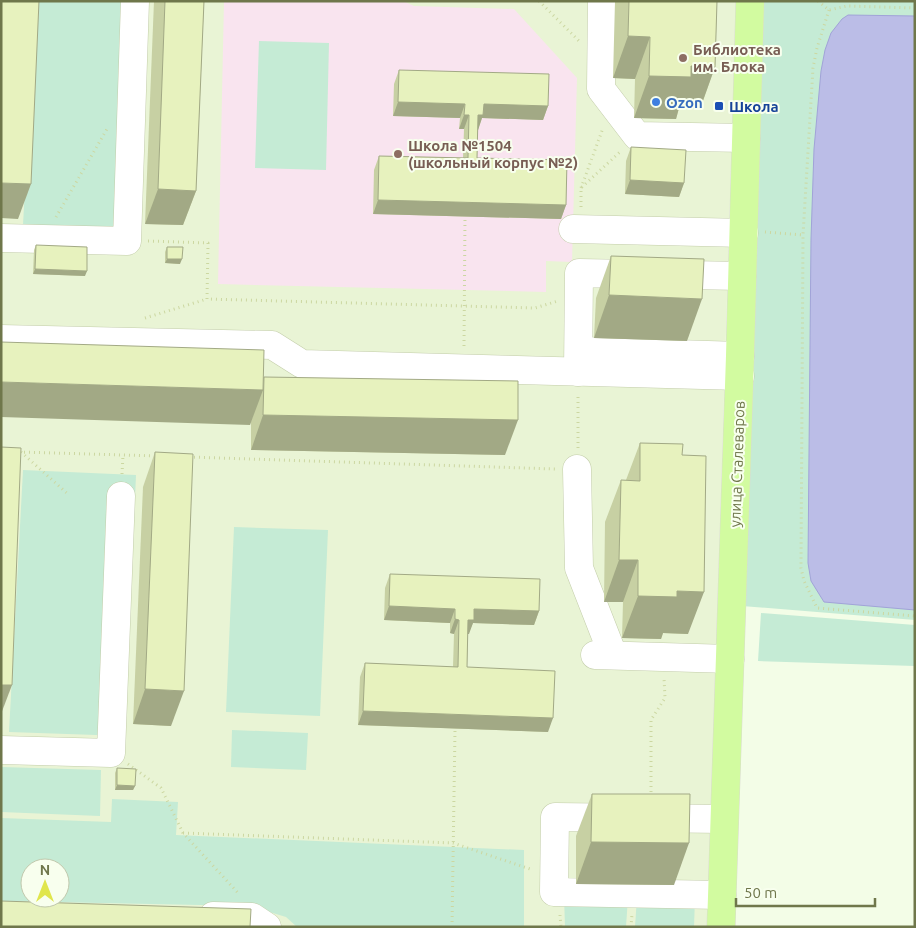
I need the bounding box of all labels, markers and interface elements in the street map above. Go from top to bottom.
place label: Библиотека им. Блока [693,41,781,75]
marker: Библиотека им. Блока [677,52,689,64]
place label: Ozon [666,94,703,111]
marker: Ozon [650,96,662,108]
place label: Школа [729,98,779,115]
marker: Школа [713,100,725,112]
place label: Школа №1504 (школьный корпус №2) [408,137,578,171]
marker: Школа №1504 (школьный корпус №2) [392,148,404,160]
street label: улица Сталеваров [726,400,748,528]
north arrow [20,858,70,908]
text: N [40,862,50,878]
scale bar [736,876,875,908]
text: 50 m [744,884,777,901]

